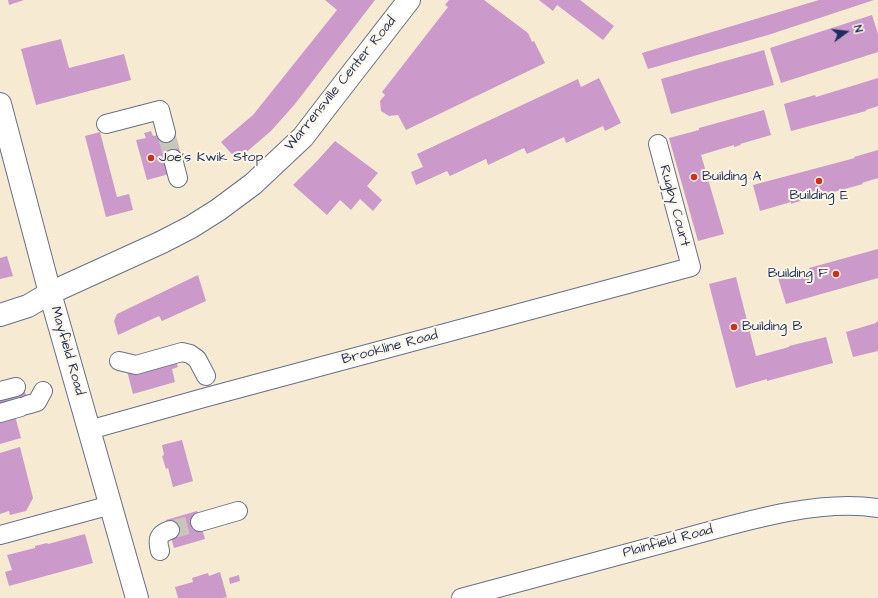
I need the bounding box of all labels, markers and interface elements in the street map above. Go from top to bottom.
north arrow [826,12,866,52]
street label: Warrensville Center Road [282,14,400,154]
text: N [850,23,866,34]
place label: Joe's Kwik Stop [159,150,263,166]
marker: Joe's Kwik Stop [146,153,156,163]
street label: Rugby Court [655,163,693,249]
place label: Building A [702,169,761,185]
marker: Building A [689,172,699,182]
marker: Building E [814,176,824,186]
place label: Building E [790,188,848,204]
place label: Building F [768,266,828,282]
marker: Building F [831,269,841,279]
street label: Mayfield Road [46,305,88,397]
place label: Building B [742,319,802,335]
marker: Building B [729,322,739,332]
street label: Brookline Road [340,327,440,369]
street label: Plainfield Road [621,522,715,562]

